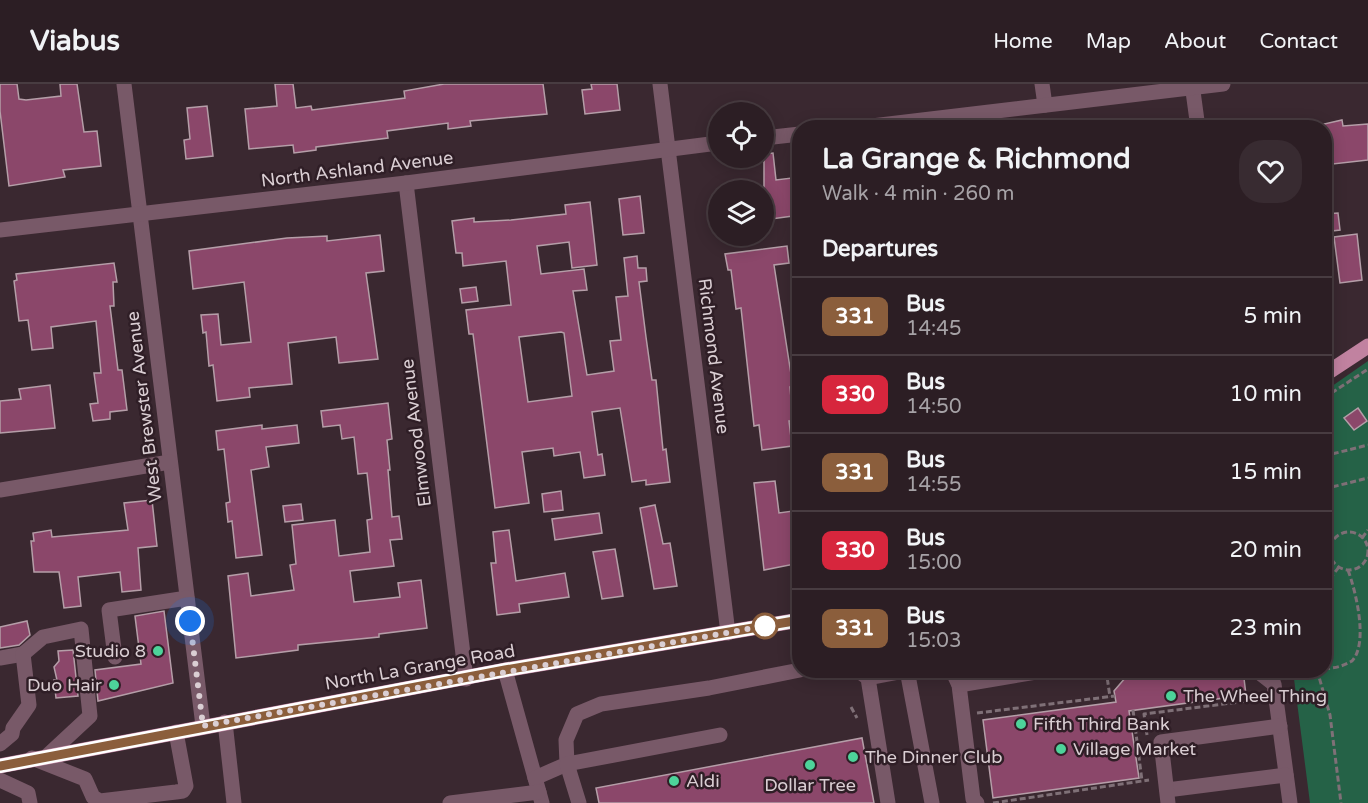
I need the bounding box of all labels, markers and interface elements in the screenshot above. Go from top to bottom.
text: Viabus [30,24,120,58]
text: Home [993,29,1053,54]
text: Map [1086,29,1131,54]
text: About [1164,29,1226,54]
text: Contact [1259,29,1338,54]
map controls [708,102,774,246]
button: locate [708,102,774,168]
button: heart [1239,140,1302,203]
text: La Grange & Richmond [822,142,1131,176]
street label: North Ashland Avenue [260,146,454,192]
button: layers [708,180,774,246]
text: Walk · 4 min · 260 m [822,182,1014,206]
text: Departures [822,236,938,262]
street label: Richmond Avenue [694,277,734,435]
text: Bus [906,291,945,317]
text: 5 min [1243,303,1302,329]
text: 331 [835,304,875,329]
street label: West Brewster Avenue [121,310,167,504]
text: 14:45 [906,317,961,341]
street label: Elmwood Avenue [396,358,436,508]
text: Bus [906,369,945,395]
text: 10 min [1230,381,1302,407]
text: 330 [835,382,875,407]
text: 14:50 [906,395,961,419]
text: Bus [906,447,945,473]
text: 15 min [1230,459,1302,485]
text: 331 [835,460,875,485]
text: 14:55 [906,473,961,497]
text: Bus [906,525,945,551]
text: 20 min [1230,537,1302,563]
text: 330 [835,538,875,563]
text: 15:00 [906,551,961,575]
text: Bus [906,603,945,629]
your location [175,606,205,636]
unlabelled marker [752,613,778,639]
text: 23 min [1230,615,1302,641]
text: 331 [835,616,875,641]
text: 15:03 [906,629,961,653]
street label: North La Grange Road [323,639,517,695]
place label: Studio 8 [75,640,146,662]
marker: Studio 8 [151,644,165,658]
place label: Duo Hair [27,674,102,696]
marker: Duo Hair [107,678,121,692]
place label: The Wheel Thing [1183,685,1327,707]
marker: The Wheel Thing [1164,689,1178,703]
place label: Fifth Third Bank [1033,713,1170,735]
marker: Fifth Third Bank [1014,717,1028,731]
place label: Village Market [1073,738,1196,760]
marker: Village Market [1054,742,1068,756]
place label: The Dinner Club [865,746,1003,768]
marker: The Dinner Club [846,750,860,764]
marker: Dollar Tree [803,758,817,772]
place label: Aldi [686,770,720,792]
marker: Aldi [667,774,681,788]
place label: Dollar Tree [764,774,856,796]

